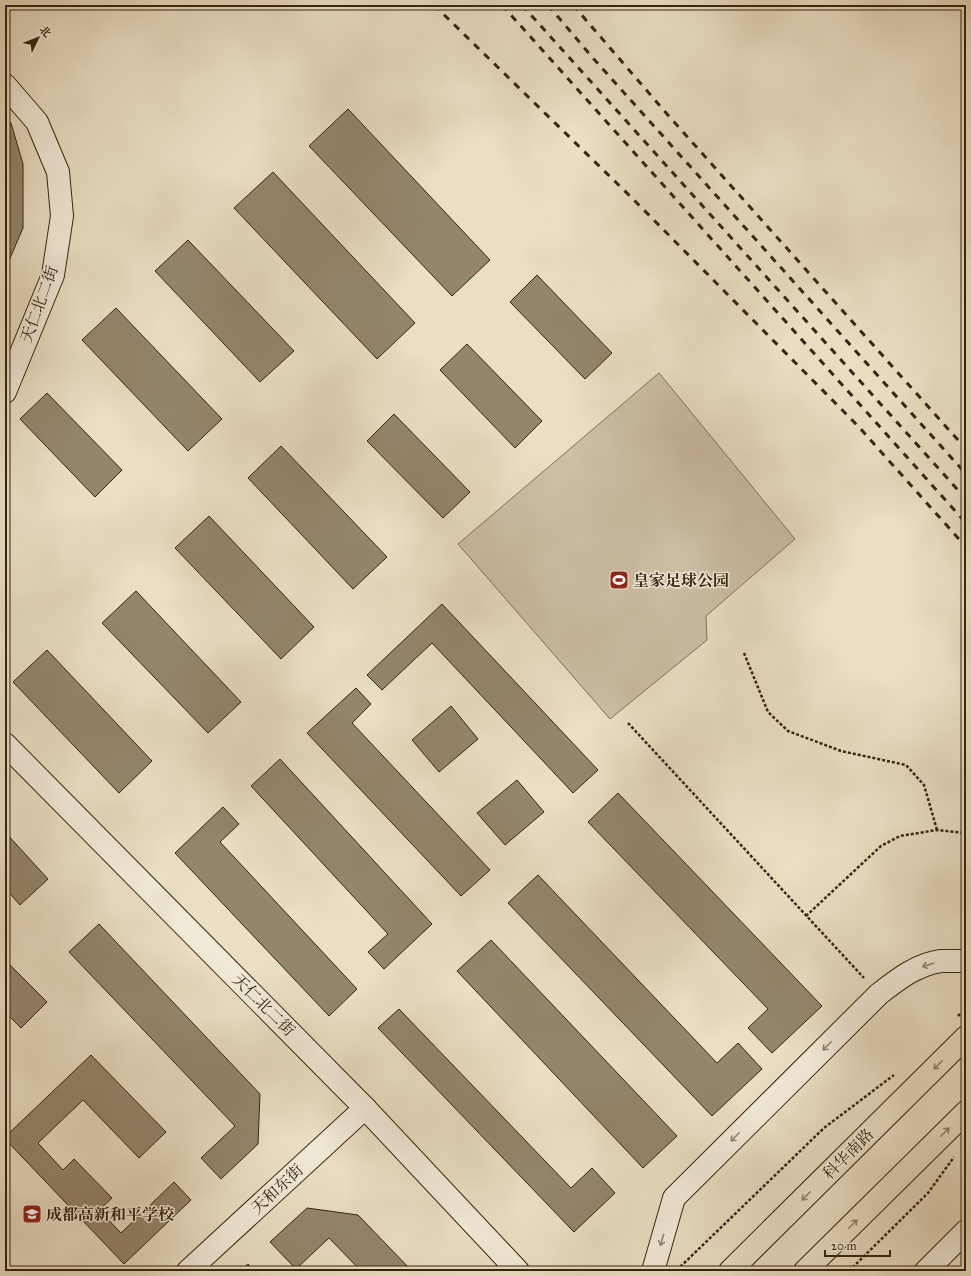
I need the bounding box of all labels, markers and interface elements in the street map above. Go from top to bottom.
north arrow [18,18,58,58]
text: 北 [36,23,53,40]
street label: 天仁北二街 [16,263,62,345]
sports icon: 皇家足球公园 [608,569,630,591]
place label: 皇家足球公园 [633,571,729,590]
one-way arrow [921,962,934,969]
street label: 天仁北二街 [229,970,299,1040]
one-way arrow [822,1041,832,1051]
one-way arrow [933,1060,943,1070]
street label: 科华南路 [819,1125,877,1183]
one-way arrow [940,1127,950,1137]
one-way arrow [730,1133,740,1142]
street label: 天和东街 [247,1160,307,1218]
one-way arrow [801,1191,811,1200]
school or university icon: 成都高新和平学校 [21,1203,43,1225]
place label: 成都高新和平学校 [46,1205,174,1224]
one-way arrow [848,1219,858,1229]
scale bar [825,1232,890,1258]
one-way arrow [658,1234,665,1247]
text: 20 m [831,1239,857,1253]

